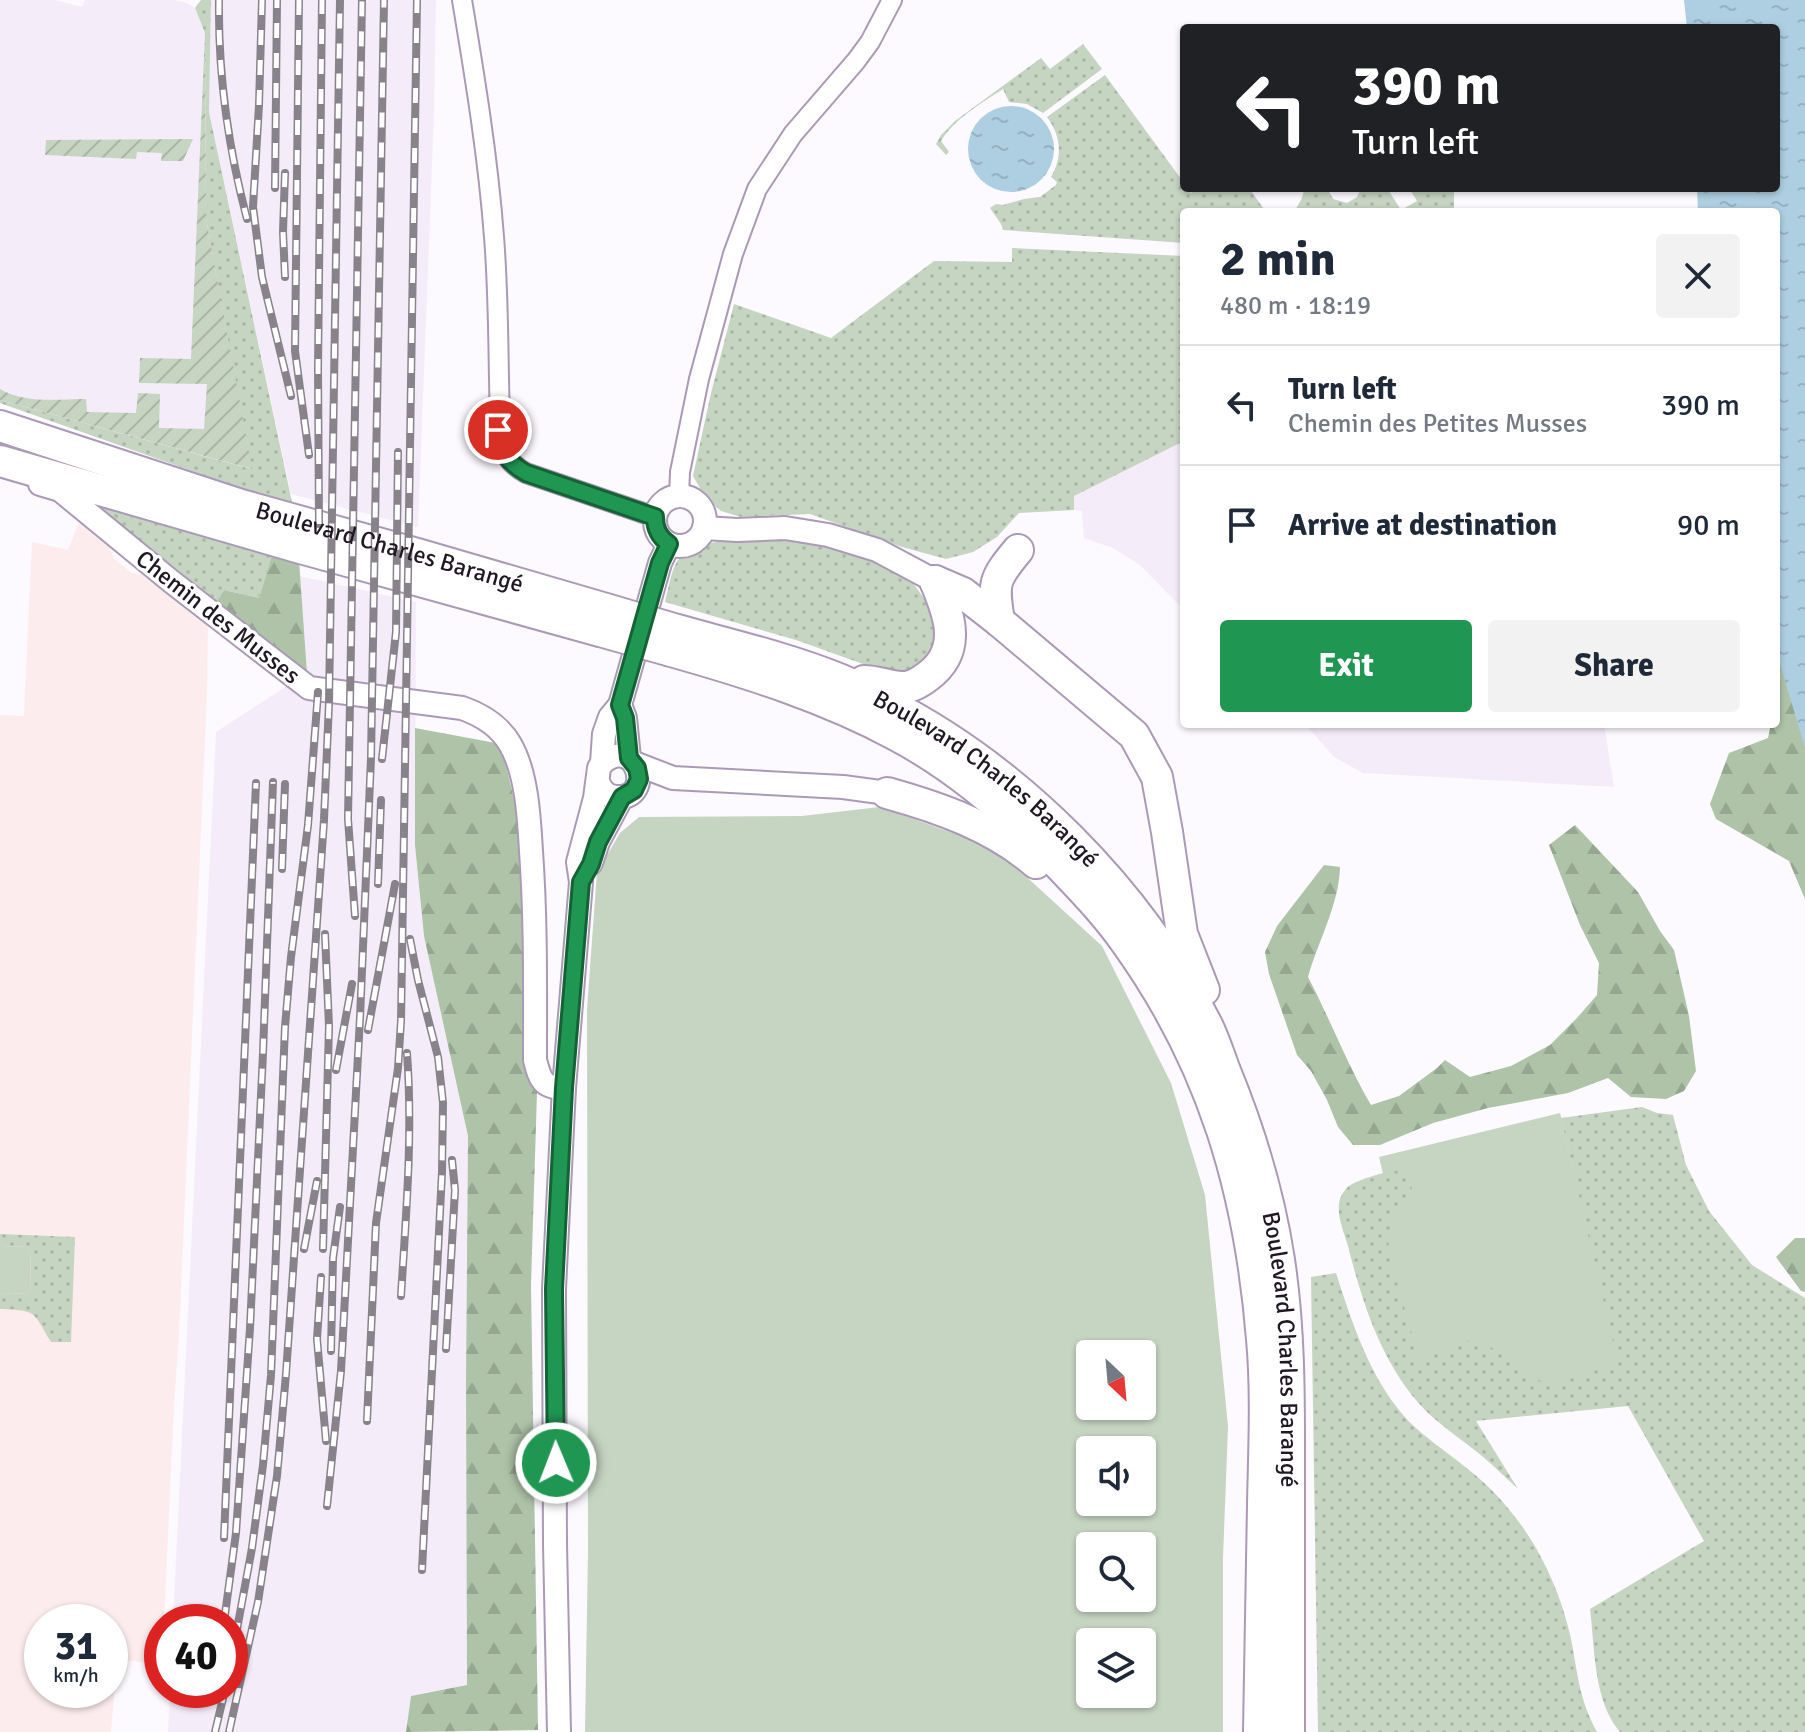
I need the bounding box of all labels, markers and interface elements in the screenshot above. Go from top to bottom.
text: 390 m [1352,51,1500,120]
icon: left [1220,56,1324,160]
text: Turn left [1352,120,1479,165]
text: 2 min [1220,230,1336,289]
button: close [1656,234,1740,318]
text: 480 m · 18:19 [1220,290,1371,322]
text: Turn left [1288,371,1397,408]
icon: left [1220,383,1264,427]
text: 390 m [1661,387,1740,424]
pin [464,396,532,464]
icon: arrive [476,408,520,452]
text: Chemin des Petites Musses [1288,408,1587,440]
street label: Boulevard Charles Barangé [252,495,527,599]
icon: arrive [1220,503,1264,547]
text: Arrive at destination [1288,507,1557,544]
text: 90 m [1677,507,1740,544]
street label: Chemin des Musses [130,544,306,690]
button: Exit [1220,620,1472,712]
button: Share [1488,620,1740,712]
street label: Boulevard Charles Barangé [868,684,1105,874]
street label: Boulevard Charles Barangé [1255,1209,1304,1488]
north arrow [1076,1340,1156,1420]
map controls [1076,1340,1156,1708]
position arrow [514,1421,598,1505]
button: sound [1076,1436,1156,1516]
button: search [1076,1532,1156,1612]
speed limit sign: 40 [144,1604,248,1708]
text: 31 [54,1621,98,1671]
button: layers [1076,1628,1156,1708]
text: km/h [53,1663,99,1688]

